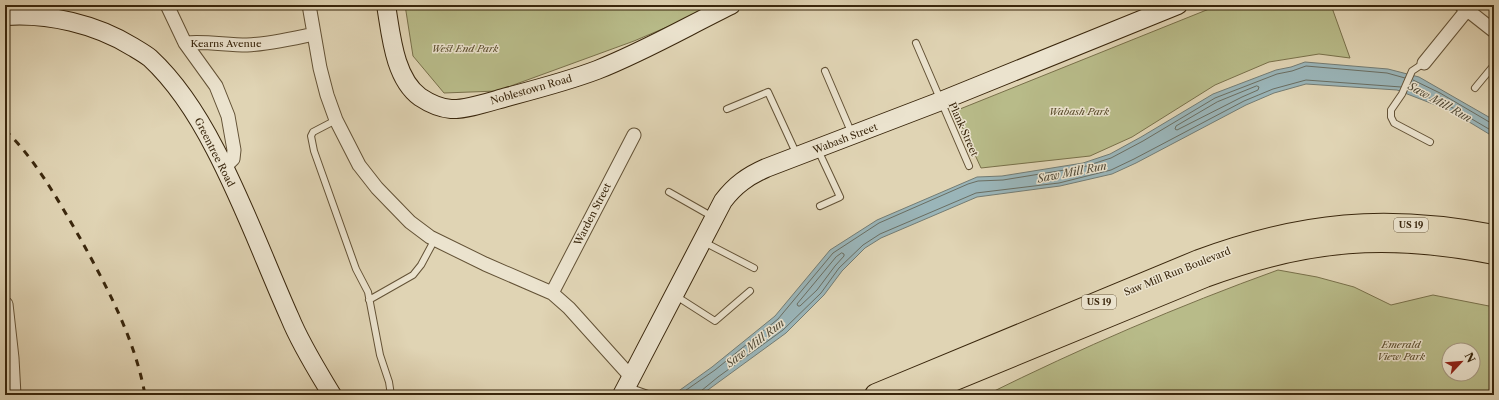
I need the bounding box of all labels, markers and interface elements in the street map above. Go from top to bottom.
street label: Kearns Avenue [190,37,262,50]
park label: West End Park [432,42,499,55]
street label: Noblestown Road [489,72,573,107]
water label: Saw Mill Run [1405,78,1474,125]
street label: Plank Street [946,100,981,159]
park label: Wabash Park [1049,105,1110,118]
street label: Greentree Road [192,116,238,189]
street label: Wabash Street [810,120,880,157]
water label: Saw Mill Run [1035,158,1108,186]
street label: Warden Street [571,180,614,249]
road number: US 19 [1394,218,1428,232]
street label: Saw Mill Run Boulevard [1122,244,1232,299]
road number: US 19 [1082,295,1116,309]
water label: Saw Mill Run [722,316,787,371]
park label: Emerald View Park [1377,338,1426,363]
north arrow [1441,342,1481,382]
text: N [1462,350,1479,365]

